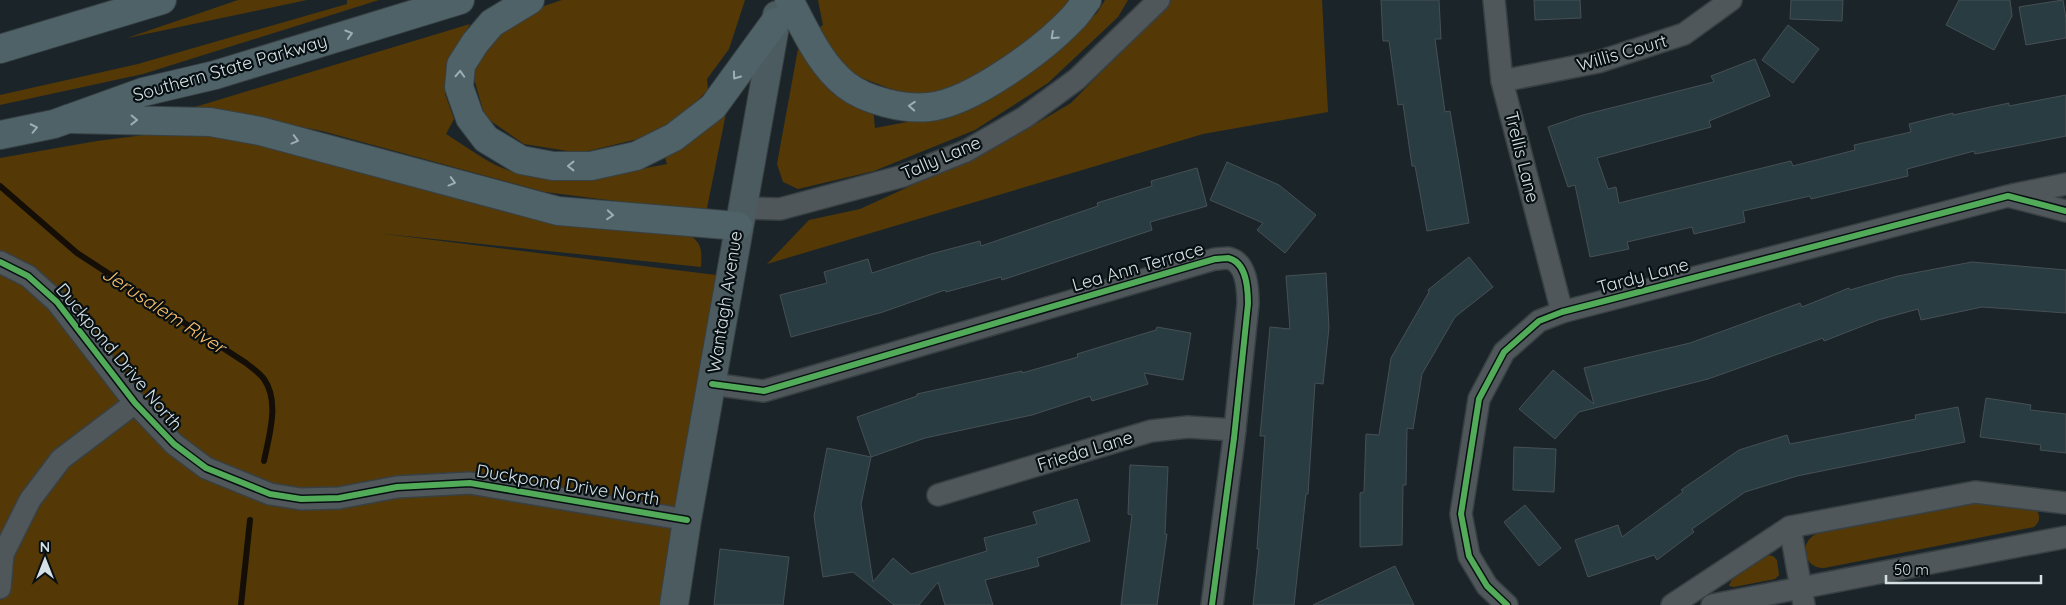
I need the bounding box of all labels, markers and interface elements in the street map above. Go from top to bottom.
street label: Southern State Parkway [130,29,330,106]
street label: Willis Court [1574,29,1670,76]
one-way arrow [344,30,352,40]
one-way arrow [1051,30,1060,39]
one-way arrow [455,70,466,78]
one-way arrow [733,70,742,80]
one-way arrow [908,101,916,112]
street label: Trellis Lane [1500,109,1545,205]
one-way arrow [130,115,138,126]
one-way arrow [30,123,39,134]
street label: Tally Lane [898,131,984,185]
one-way arrow [290,134,299,145]
one-way arrow [566,161,574,171]
one-way arrow [447,176,456,187]
one-way arrow [606,209,614,220]
street label: Wantagh Avenue [702,229,747,375]
street label: Lea Ann Terrace [1069,237,1206,296]
street label: Tardy Lane [1595,252,1691,299]
water label: Jerusalem River [98,261,233,360]
street label: Duckpond Drive North [51,278,188,435]
street label: Frieda Lane [1034,425,1135,476]
street label: Duckpond Drive North [475,459,662,510]
north arrow [20,535,70,585]
text: N [40,538,50,556]
scale bar [1886,552,2041,584]
text: 50 m [1894,560,1929,579]

